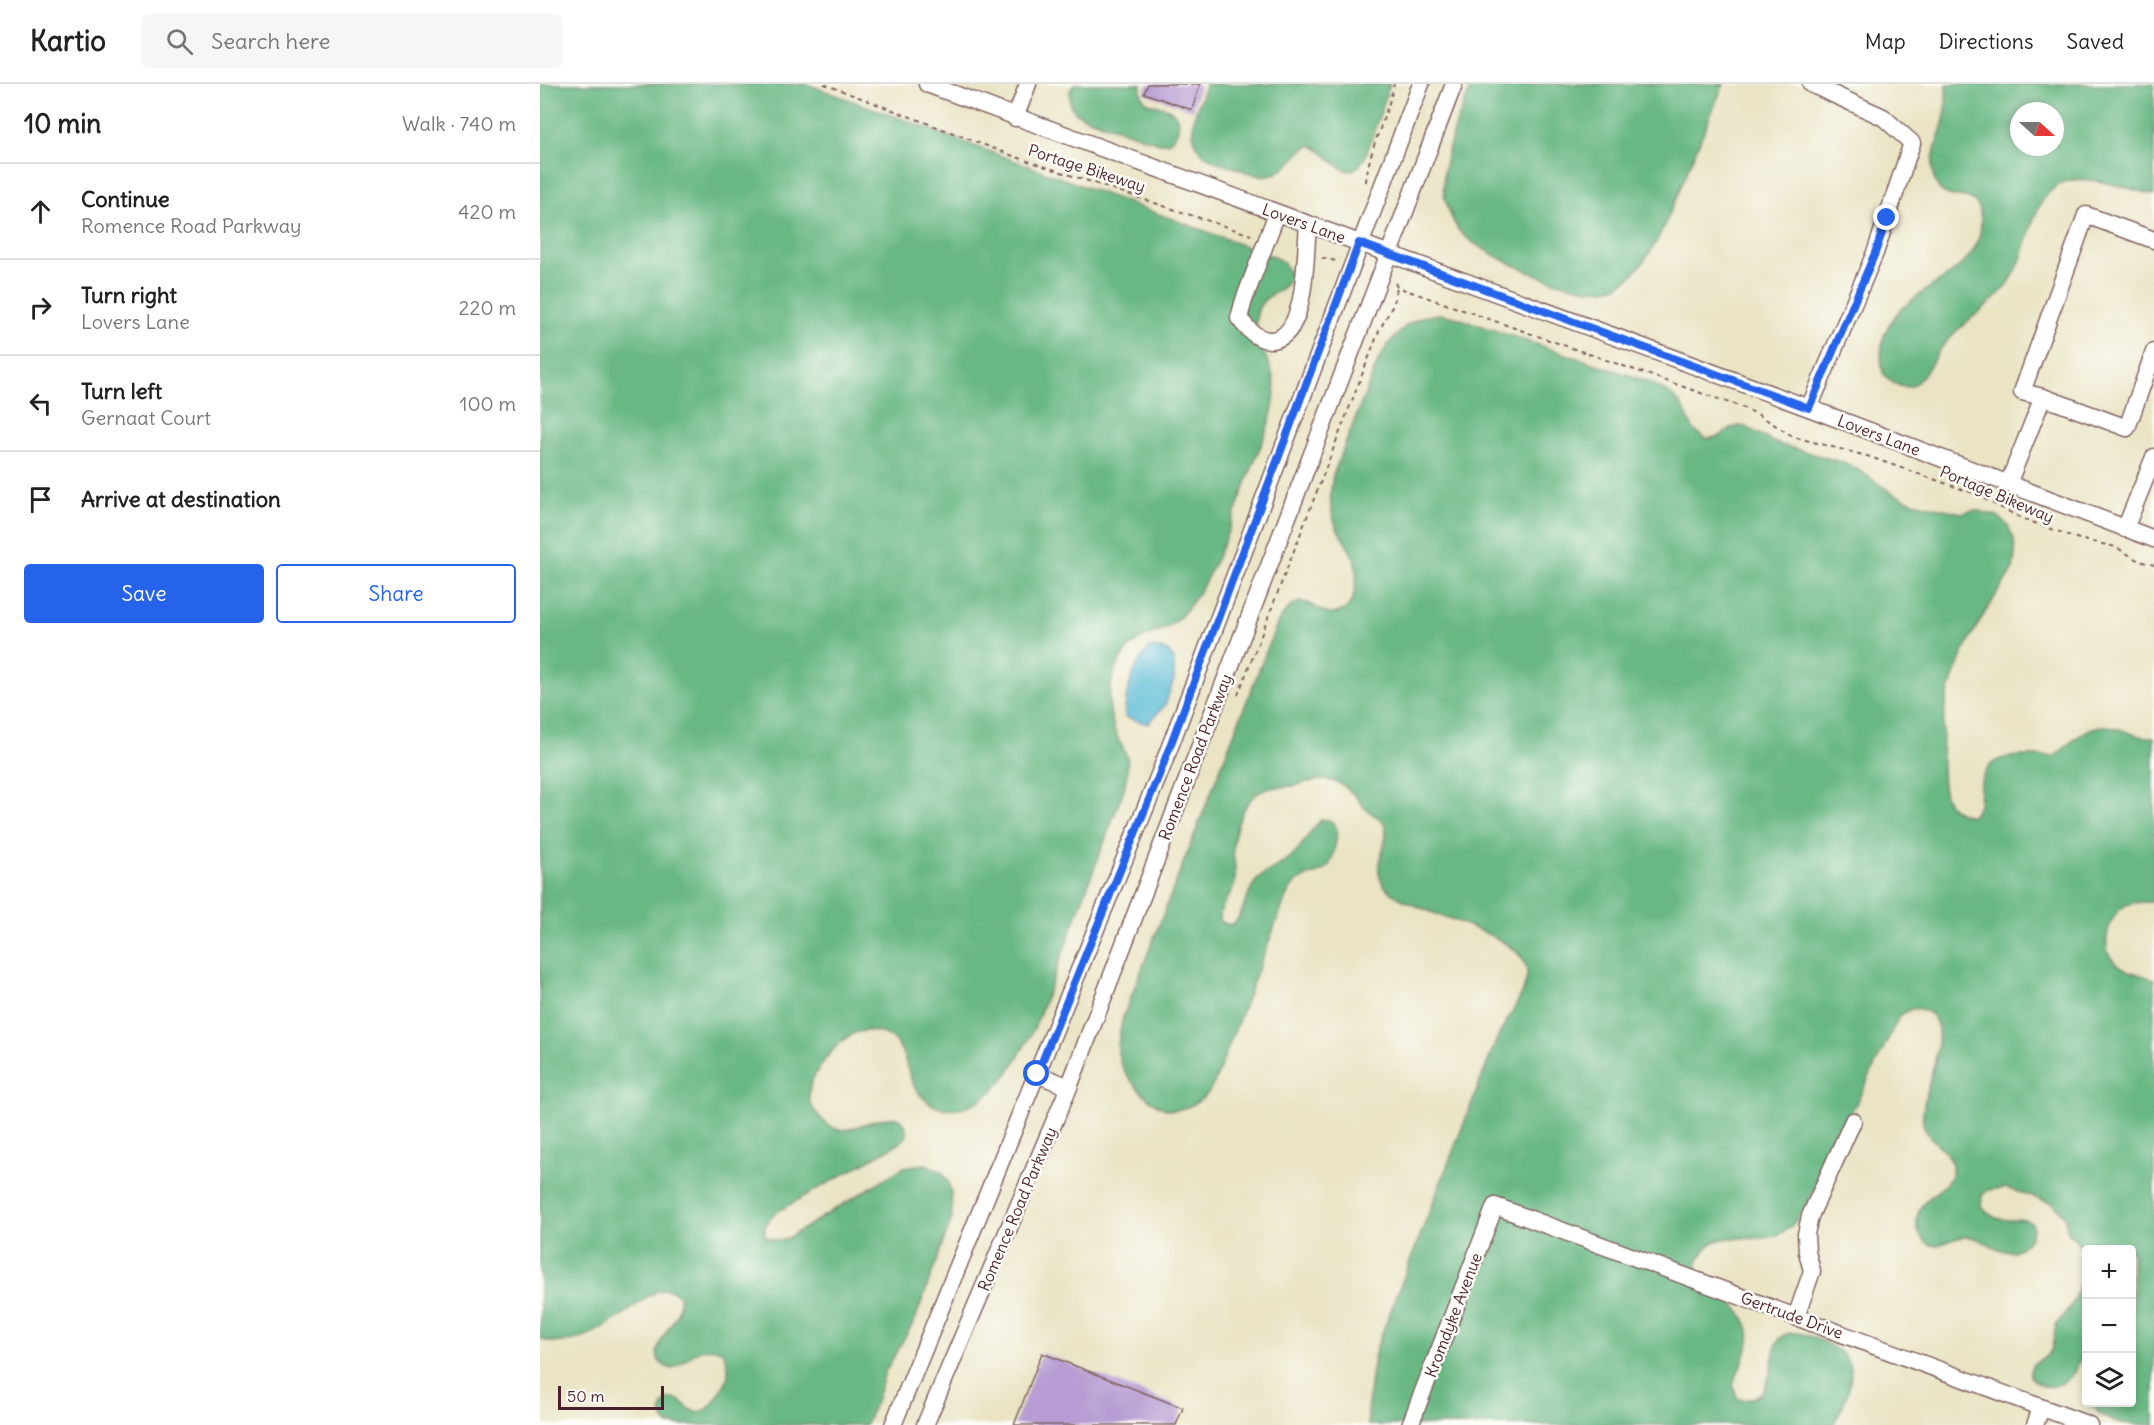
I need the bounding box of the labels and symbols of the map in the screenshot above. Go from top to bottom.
north arrow [2010,102,2064,156]
street label: Portage Bikeway [1026,140,1148,196]
street label: Lovers Lane [1260,199,1348,247]
route end [1873,204,1899,230]
street label: Lovers Lane [1835,410,1923,460]
street label: Portage Bikeway [1937,461,2057,527]
street label: Romence Road Parkway [1154,671,1236,843]
route start [1023,1060,1049,1086]
street label: Romence Road Parkway [973,1124,1061,1294]
street label: Kromdyke Avenue [1420,1250,1486,1380]
street label: Gertrude Drive [1738,1287,1846,1343]
scale bar [558,1383,664,1410]

